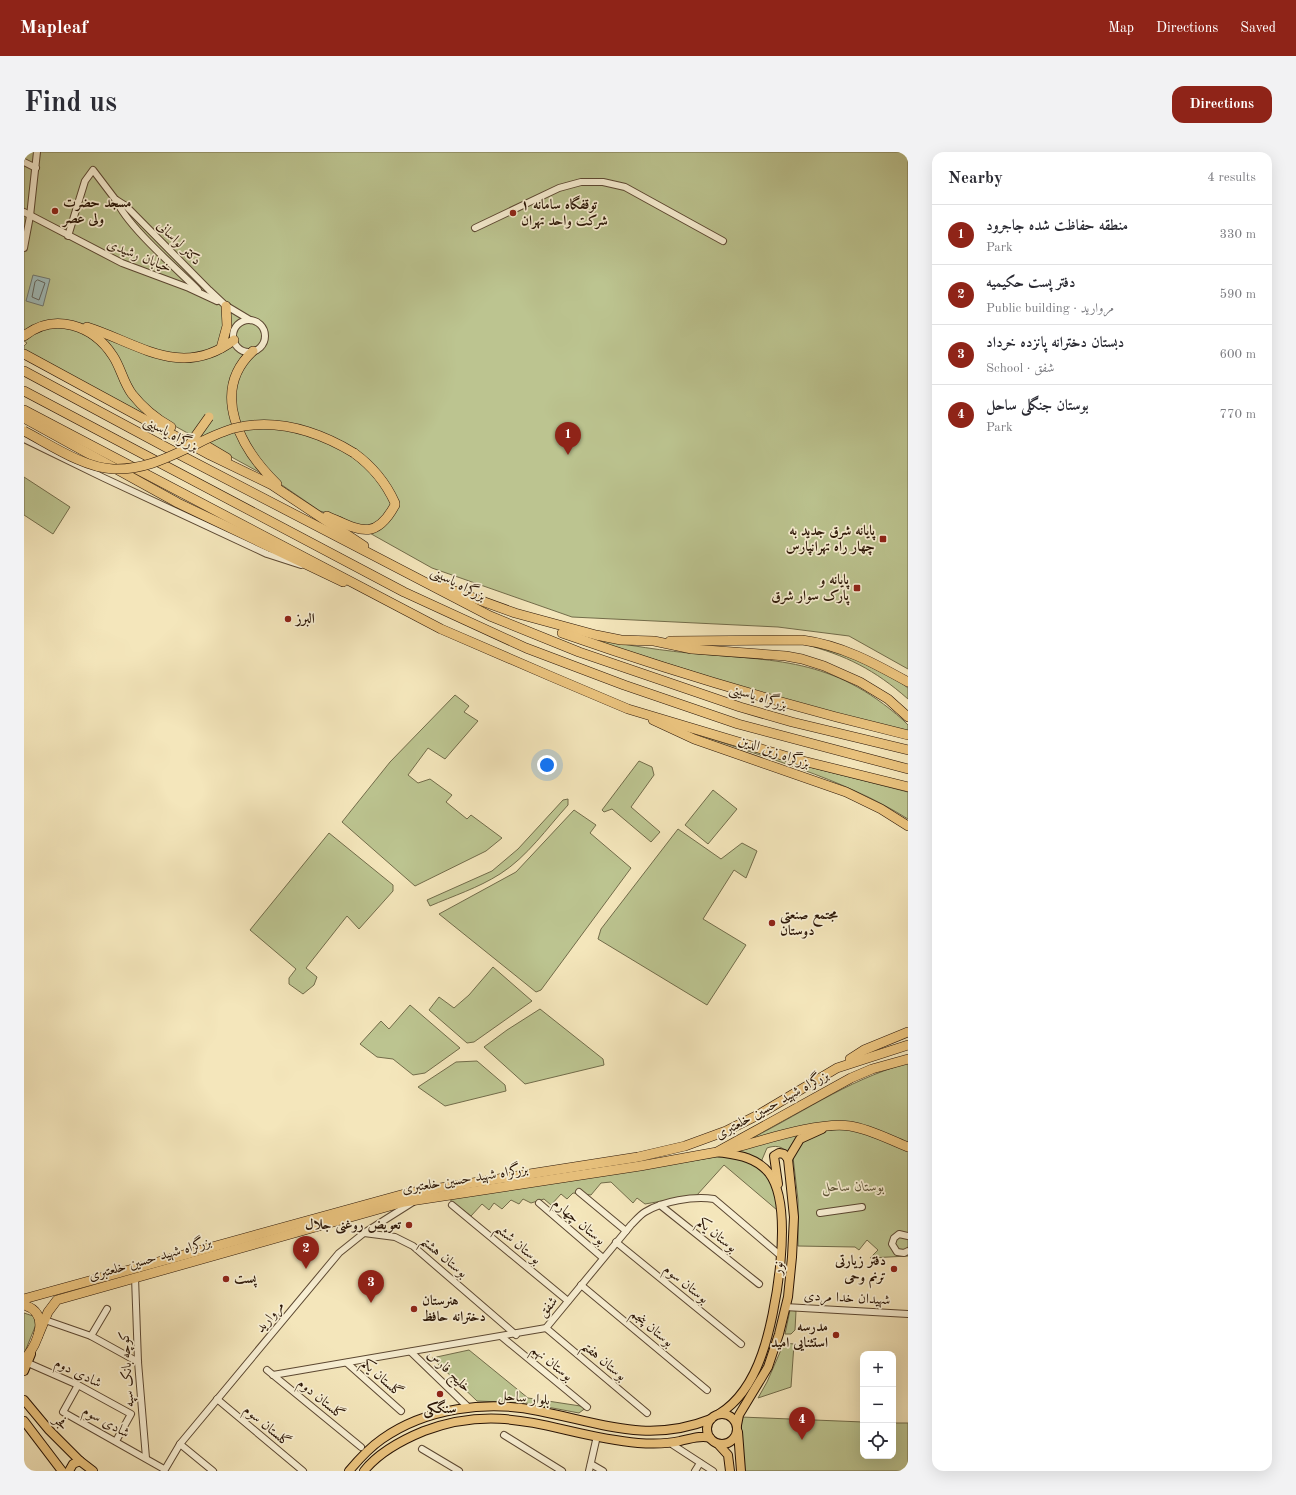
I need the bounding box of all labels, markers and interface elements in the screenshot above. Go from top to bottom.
text: Mapleaf [20,19,88,38]
text: Map [1108,21,1134,35]
text: Directions [1156,21,1218,35]
text: Saved [1240,21,1276,35]
button: Directions [1172,86,1272,123]
text: Find us [24,90,117,118]
text: Nearby [948,170,1003,187]
text: 4 results [1207,171,1256,184]
place label: توقفگاه سامانه ۱ شرکت واحد تهران [521,195,608,230]
place label: مسجد حضرت ولی عصر [61,196,131,228]
marker: مسجد حضرت ولی عصر [50,206,60,216]
marker: توقفگاه سامانه ۱ شرکت واحد تهران [508,208,518,218]
street label: دکتر لواسانی [153,218,204,269]
text: منطقه حفاظت شده جاجرود [986,219,1128,234]
text: 1 [957,228,965,241]
text: 330 m [1219,228,1256,241]
street label: خیابان رشیدی [105,237,173,276]
text: Park [986,241,1013,254]
text: دفتر پست حکیمیه [986,276,1076,291]
text: 2 [957,288,965,301]
text: 590 m [1219,288,1256,301]
text: Public building · مروارید [986,302,1114,315]
text: دبستان دخترانه پانزده خرداد [986,336,1124,351]
text: 3 [957,348,965,361]
text: 600 m [1219,348,1256,361]
text: School · شفق [986,362,1054,375]
text: بوستان جنگلی ساحل [986,399,1089,414]
text: 4 [957,408,965,421]
text: 770 m [1219,408,1256,421]
street label: بزرگراه یاسینی [141,411,202,456]
text: Park [986,421,1013,434]
pin: 1 [555,422,581,455]
place label: پایانه شرق جدید به چهار راه تهرانپارس [786,524,876,556]
marker: پایانه شرق جدید به چهار راه تهرانپارس [878,534,888,544]
street label: بزرگراه یاسینی [427,562,490,606]
place label: پایانه و پارک‌ سوار شرق [771,573,850,606]
marker: پایانه و پارک‌ سوار شرق [852,583,862,593]
place label: البرز [294,612,315,627]
marker: البرز [283,614,293,624]
street label: بزرگراه یاسینی [727,679,790,714]
street label: بزرگراه زین الدین [736,730,813,772]
your location [537,755,557,775]
place label: مجتمع صنعتی دوستان [780,908,838,939]
marker: مجتمع صنعتی دوستان [767,918,777,928]
street label: بزرگراه شهید حسین خلعتبری [712,1065,832,1144]
street label: بزرگراه شهید حسین خلعتبری [401,1159,530,1198]
park label: بوستان ساحل [822,1180,885,1197]
street label: بوستان چهارم [547,1196,608,1252]
street label: بوستان یکم [691,1214,740,1260]
place label: تعویض روغنی جلال [305,1217,401,1234]
marker: تعویض روغنی جلال [404,1220,414,1230]
street label: بوستان ششم [489,1221,544,1272]
street label: بزرگراه شهید حسین خلعتبری [86,1232,214,1285]
street label: بوستان هشتم [414,1234,470,1285]
pin: 2 [293,1236,319,1269]
place label: دفتر زیارتی ترنم وحی [834,1254,886,1289]
street label: نور [770,1260,787,1277]
street label: بوستان سوم [658,1262,711,1310]
marker: دفتر زیارتی ترنم وحی [889,1264,899,1274]
pin: 3 [358,1270,384,1303]
place label: پست [234,1272,257,1288]
marker: پست [221,1274,231,1284]
street label: شهیدان خدا مردی [803,1289,891,1309]
place label: هنرستان دخترانه حافظ [422,1294,486,1325]
street label: شفق [536,1294,561,1320]
street label: مروارید [253,1299,289,1337]
marker: هنرستان دخترانه حافظ [409,1304,419,1314]
street label: بوستان پنجم [624,1306,676,1354]
place label: مدرسه استثنایی امید [771,1320,828,1352]
street label: کوچه بانک سپه [116,1330,139,1408]
marker: مدرسه استثنایی امید [831,1330,841,1340]
street label: بوستان هفتم [575,1338,629,1388]
street label: بوستان نهم [525,1342,576,1389]
street label: خلیج فارس [421,1347,473,1399]
map controls [860,1351,896,1459]
button: + [860,1351,896,1387]
street label: گلستان یکم [355,1355,407,1404]
street label: شادی دوم [50,1356,104,1395]
street label: گلستان دوم [292,1375,348,1426]
button: − [860,1387,896,1423]
street label: بلوار ساحل [497,1388,551,1411]
marker: سنگکی [435,1389,445,1399]
place label: سنگکی [423,1399,457,1419]
street label: گلستان سوم [238,1401,294,1453]
street label: شادی سوم [78,1403,132,1445]
pin: 4 [789,1407,815,1440]
street label: فجر [49,1411,72,1434]
button: locate [860,1423,896,1459]

